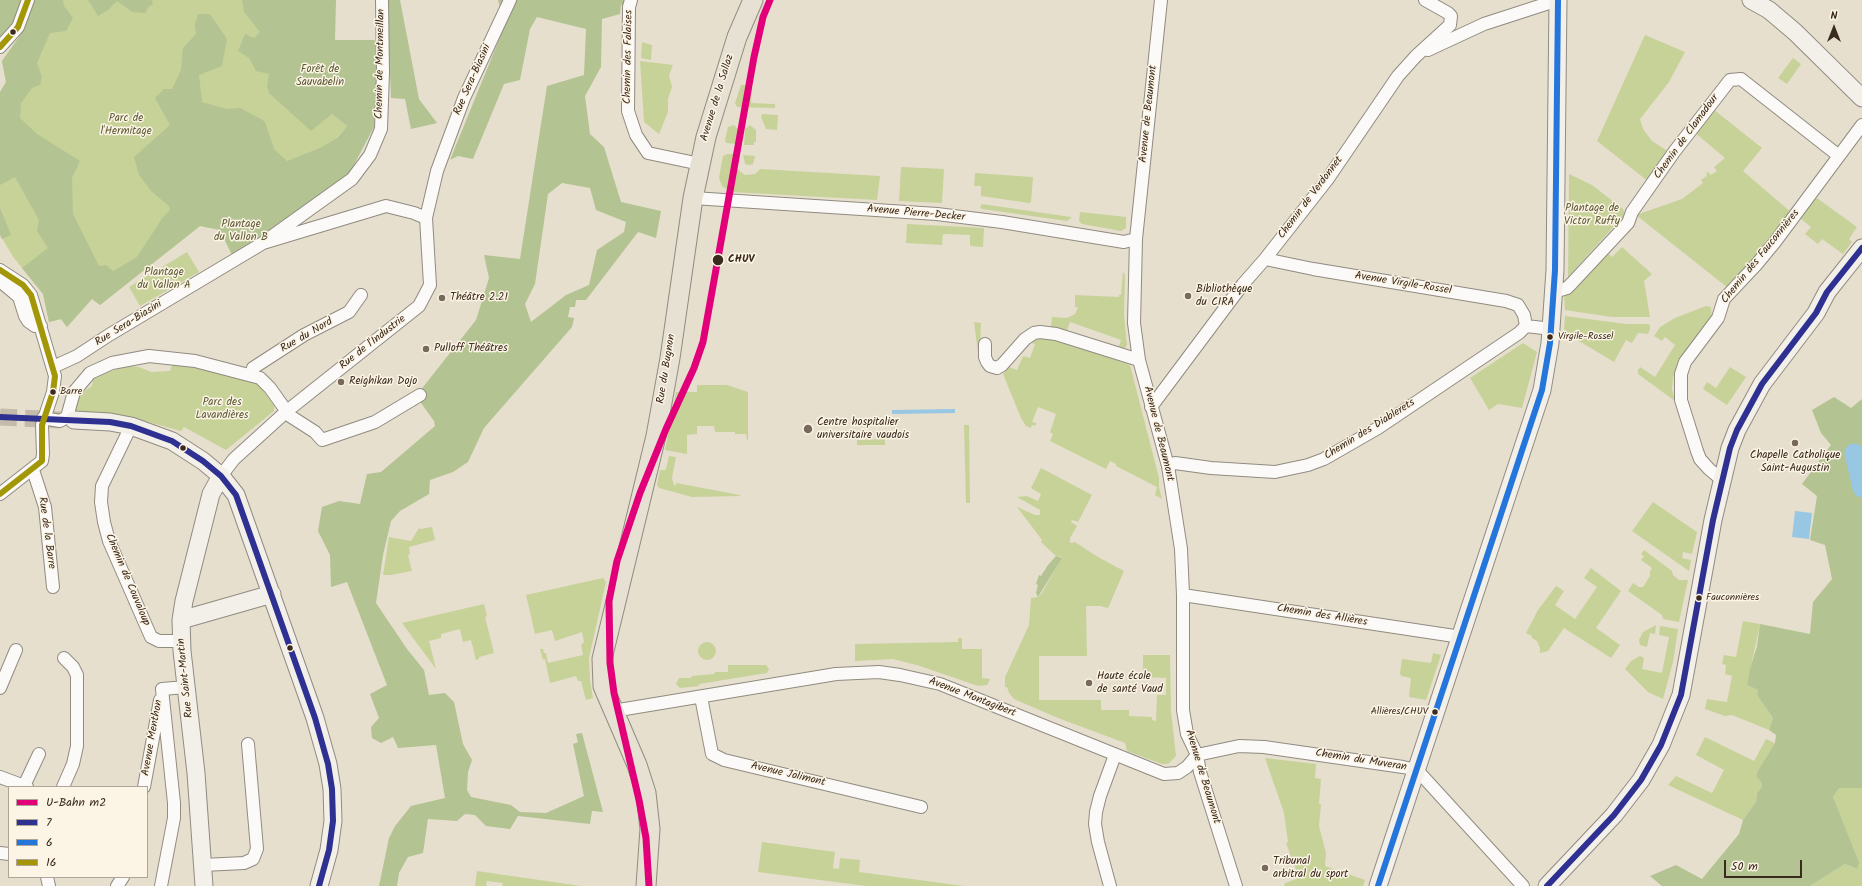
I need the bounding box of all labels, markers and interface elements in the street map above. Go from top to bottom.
text: N [1831,7,1837,25]
north arrow [1814,8,1854,48]
street label: Chemin de Montmeillan [373,9,389,119]
street label: Chemin des Falaises [622,10,636,104]
unlabelled marker [8,27,18,37]
street label: Rue Sera-Biasini [451,42,495,118]
street label: Avenue de la Sallaz [698,53,738,143]
park label: Forêt de Sauvabelin [296,63,344,89]
street label: Avenue de Beaumont [1137,65,1161,163]
street label: Chemin de Clamadour [1652,92,1722,182]
park label: Parc de l'Hermitage [100,112,152,138]
street label: Chemin de Verdonnet [1276,154,1346,242]
park label: Plantage de Victor Ruffy [1564,202,1620,228]
street label: Avenue Pierre-Decker [866,203,966,225]
street label: Chemin des Fauconnières [1719,207,1803,307]
park label: Plantage du Vallon B [214,218,268,244]
marker: CHUV [711,253,725,267]
place label: CHUV [728,253,754,267]
park label: Plantage du Vallon A [137,266,191,292]
street label: Avenue Virgile-Rossel [1354,270,1452,298]
place label: Bibliothèque du CIRA [1196,283,1252,309]
place label: Théâtre 2.21 [450,291,508,305]
marker: Bibliothèque du CIRA [1183,291,1193,301]
marker: Théâtre 2.21 [437,293,447,303]
street label: Rue Sera-Biasini [93,298,165,350]
street label: Rue de l'Industrie [337,313,409,373]
street label: Rue du Nord [279,316,335,356]
place label: Virgile-Rossel [1558,331,1614,343]
marker: Virgile-Rossel [1545,332,1555,342]
street label: Rue du Bugnon [655,333,679,405]
place label: Pulloff Théâtres [434,342,508,356]
marker: Pulloff Théâtres [421,344,431,354]
place label: Reighikan Dojo [349,375,417,389]
marker: Reighikan Dojo [336,377,346,387]
street label: Avenue de Beaumont [1140,385,1176,483]
place label: Barre [60,386,82,398]
marker: Barre [48,387,58,397]
park label: Parc des Lavandières [195,396,249,422]
street label: Chemin des Diablerets [1322,397,1418,463]
place label: Centre hospitalier universitaire vaudois [817,416,909,442]
marker: Centre hospitalier universitaire vaudois [802,423,814,435]
marker: Chapelle Catholique Saint-Augustin [1790,438,1800,448]
unlabelled marker [178,443,188,453]
place label: Chapelle Catholique Saint-Augustin [1750,449,1840,475]
street label: Rue de la Barre [34,496,58,570]
street label: Chemin de Couvaloup [102,532,152,628]
place label: Fauconnières [1706,592,1759,604]
marker: Fauconnières [1694,593,1704,603]
street label: Chemin des Allières [1276,602,1368,630]
street label: Rue Saint-Martin [175,637,197,719]
unlabelled marker [285,643,295,653]
place label: Haute école de santé Vaud [1097,670,1163,696]
street label: Avenue Montagibert [927,675,1017,721]
marker: Haute école de santé Vaud [1084,678,1094,688]
street label: Avenue Menthon [140,699,166,777]
place label: Allières/CHUV [1371,706,1428,718]
marker: Allières/CHUV [1430,707,1440,717]
street label: Avenue de Beaumont [1181,728,1223,826]
street label: Chemin du Muveran [1314,747,1408,775]
street label: Avenue Jolimont [749,760,827,790]
legend [8,786,148,878]
text: U-Bahn m2 [46,793,106,812]
text: 7 [46,813,52,832]
text: 6 [46,833,53,852]
scale bar [1726,852,1804,878]
text: 16 [46,853,56,872]
place label: Tribunal arbitral du sport [1273,855,1348,881]
text: 50 m [1731,857,1758,876]
marker: Tribunal arbitral du sport [1260,863,1270,873]

